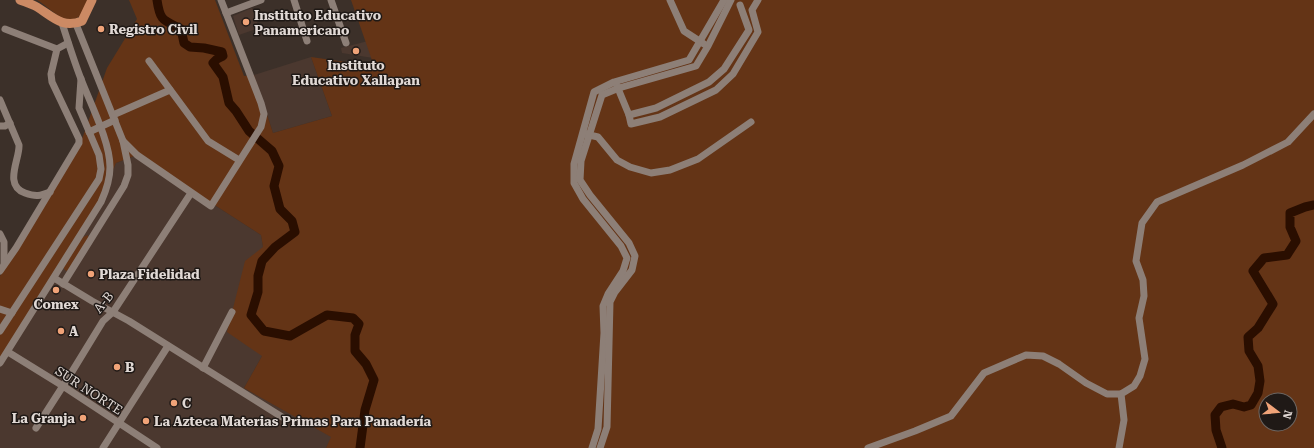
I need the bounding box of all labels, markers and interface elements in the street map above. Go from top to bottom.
place label: Instituto Educativo Panamericano [254,8,381,38]
marker: Instituto Educativo Panamericano [241,17,251,27]
place label: Registro Civil [109,22,198,37]
marker: Registro Civil [96,24,106,34]
marker: Instituto Educativo Xallapan [351,46,361,56]
place label: Instituto Educativo Xallapan [292,58,420,88]
place label: Plaza Fidelidad [99,267,200,282]
marker: Plaza Fidelidad [86,269,96,279]
marker: Comex [51,285,61,295]
street label: A-B [90,288,117,316]
place label: Comex [33,297,79,312]
place label: A [69,324,79,339]
marker: A [56,326,66,336]
place label: B [125,360,134,375]
marker: B [112,362,122,372]
street label: SUR NORTE [52,363,125,418]
north arrow [1258,392,1298,432]
place label: C [182,396,191,411]
marker: C [169,398,179,408]
text: N [1280,409,1295,421]
place label: La Granja [12,411,75,426]
marker: La Granja [78,413,88,423]
place label: La Azteca Materias Primas Para Panadería [154,414,432,429]
marker: La Azteca Materias Primas Para Panadería [141,416,151,426]

